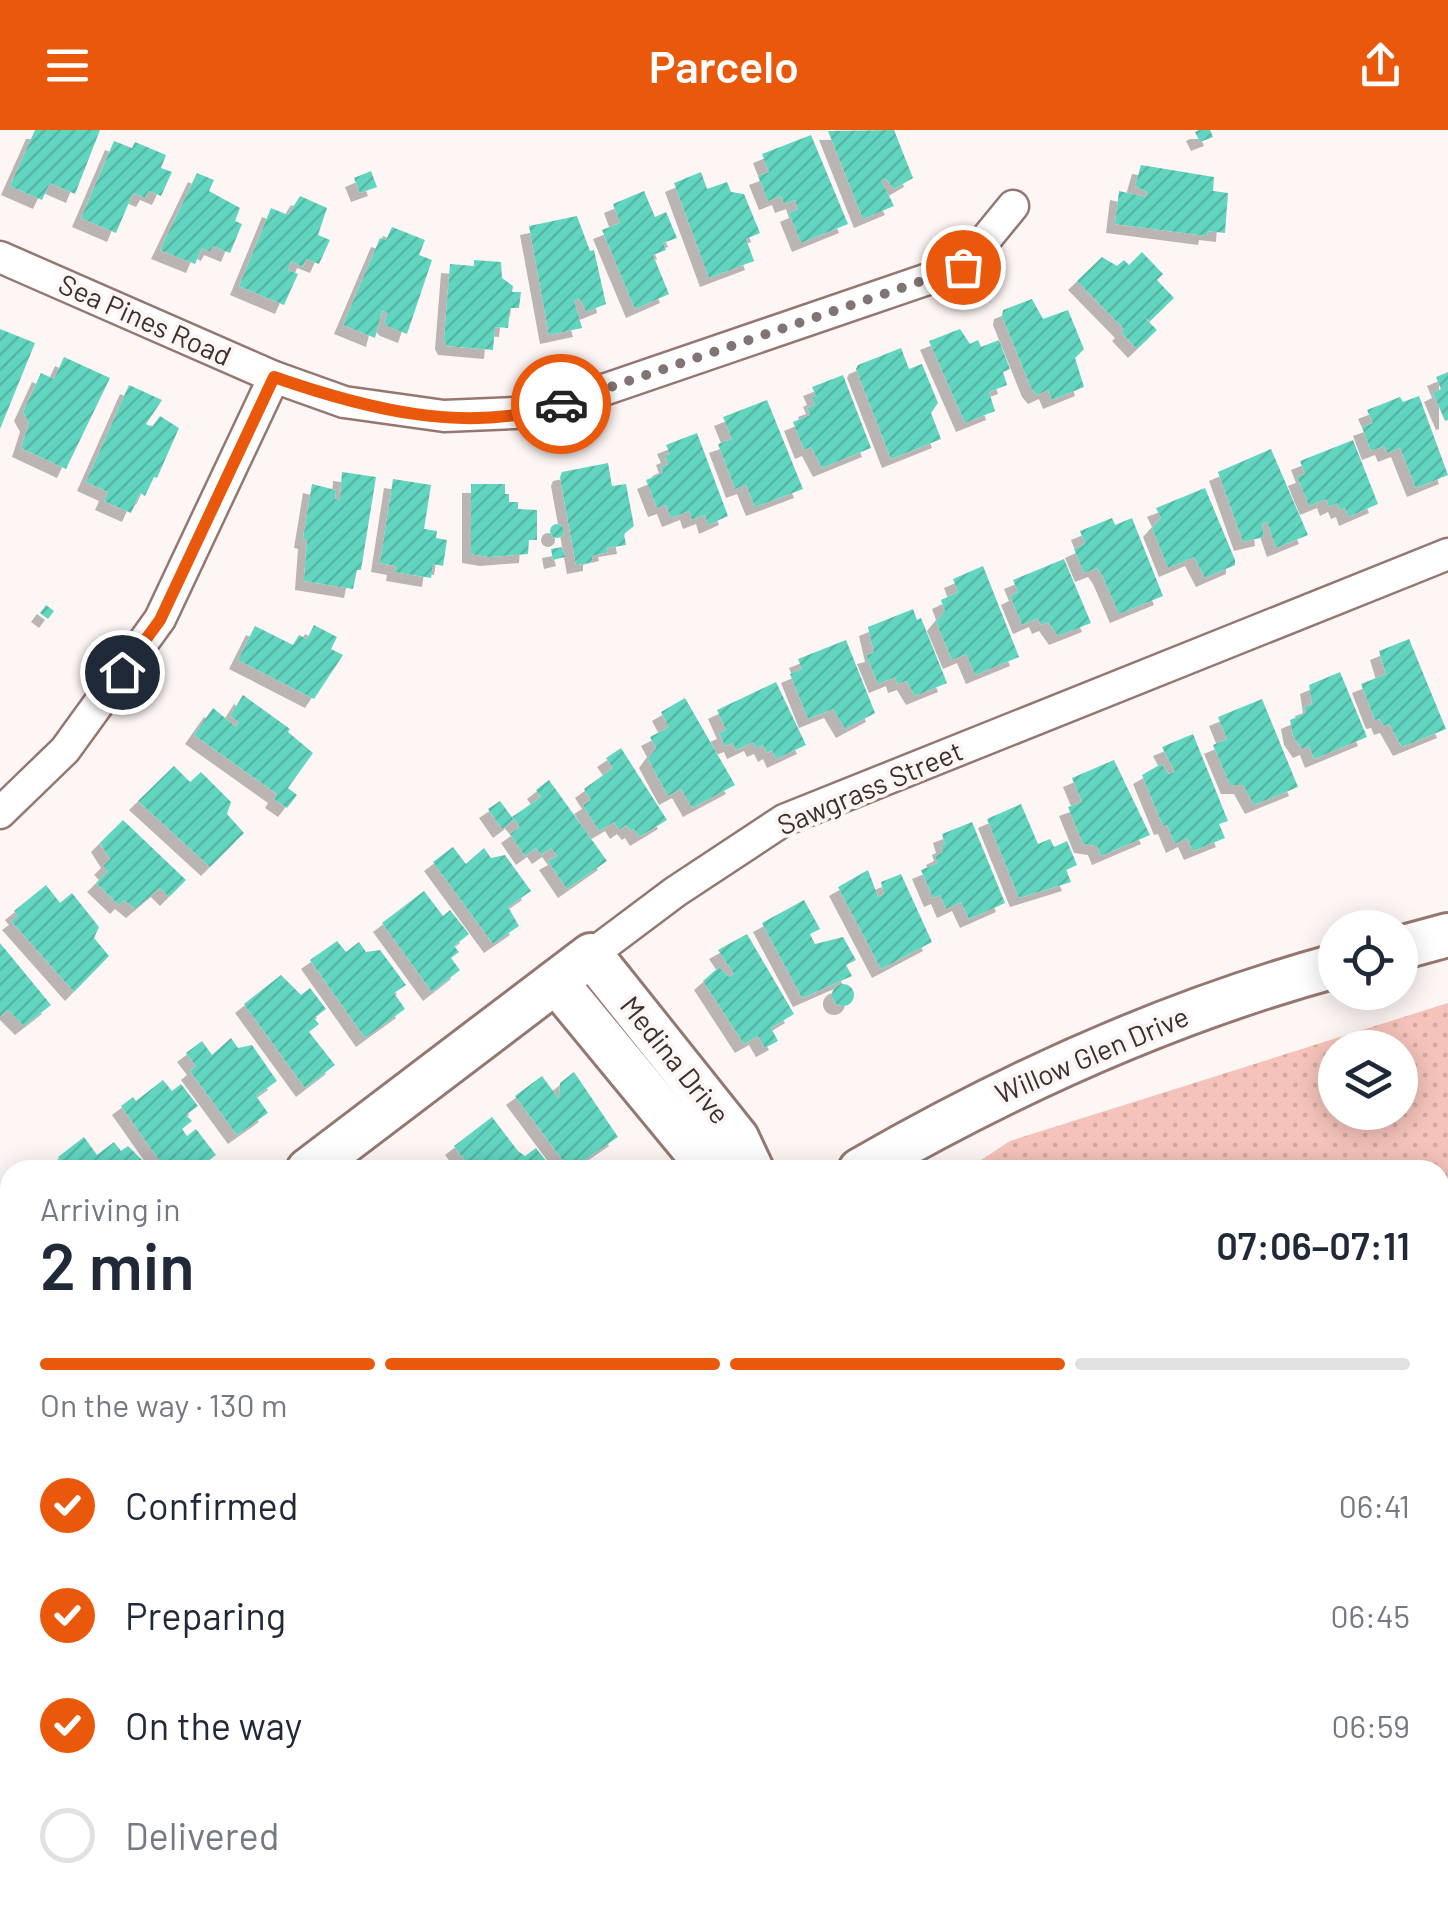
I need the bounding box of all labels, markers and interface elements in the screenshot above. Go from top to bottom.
icon: menu [40,38,95,93]
text: Parcelo [649,38,799,92]
icon: share [1353,38,1408,93]
pin [921,225,1006,310]
icon: bag [936,240,991,295]
street label: Sea Pines Road [54,266,237,372]
courier [511,354,611,454]
icon: car [534,377,589,432]
pin [80,630,165,715]
icon: home [95,645,150,700]
street label: Sawgrass Street [772,733,967,841]
map controls [1318,910,1418,1130]
button: locate [1318,910,1418,1010]
street label: Medina Drive [614,989,738,1130]
street label: Willow Glen Drive [990,998,1193,1110]
button: layers [1318,1030,1418,1130]
text: Arriving in [40,1189,180,1227]
text: 07:06–07:11 [1216,1222,1410,1268]
text: 2 min [40,1225,195,1303]
text: On the way · 130 m [40,1385,287,1423]
icon: check [40,1478,95,1533]
text: Confirmed [125,1482,298,1528]
text: 06:41 [1339,1486,1410,1524]
icon: check [40,1588,95,1643]
text: Preparing [125,1592,286,1638]
text: 06:45 [1331,1596,1410,1634]
icon: check [40,1698,95,1753]
text: On the way [125,1702,302,1748]
text: 06:59 [1331,1706,1410,1744]
text: Delivered [125,1812,279,1858]

